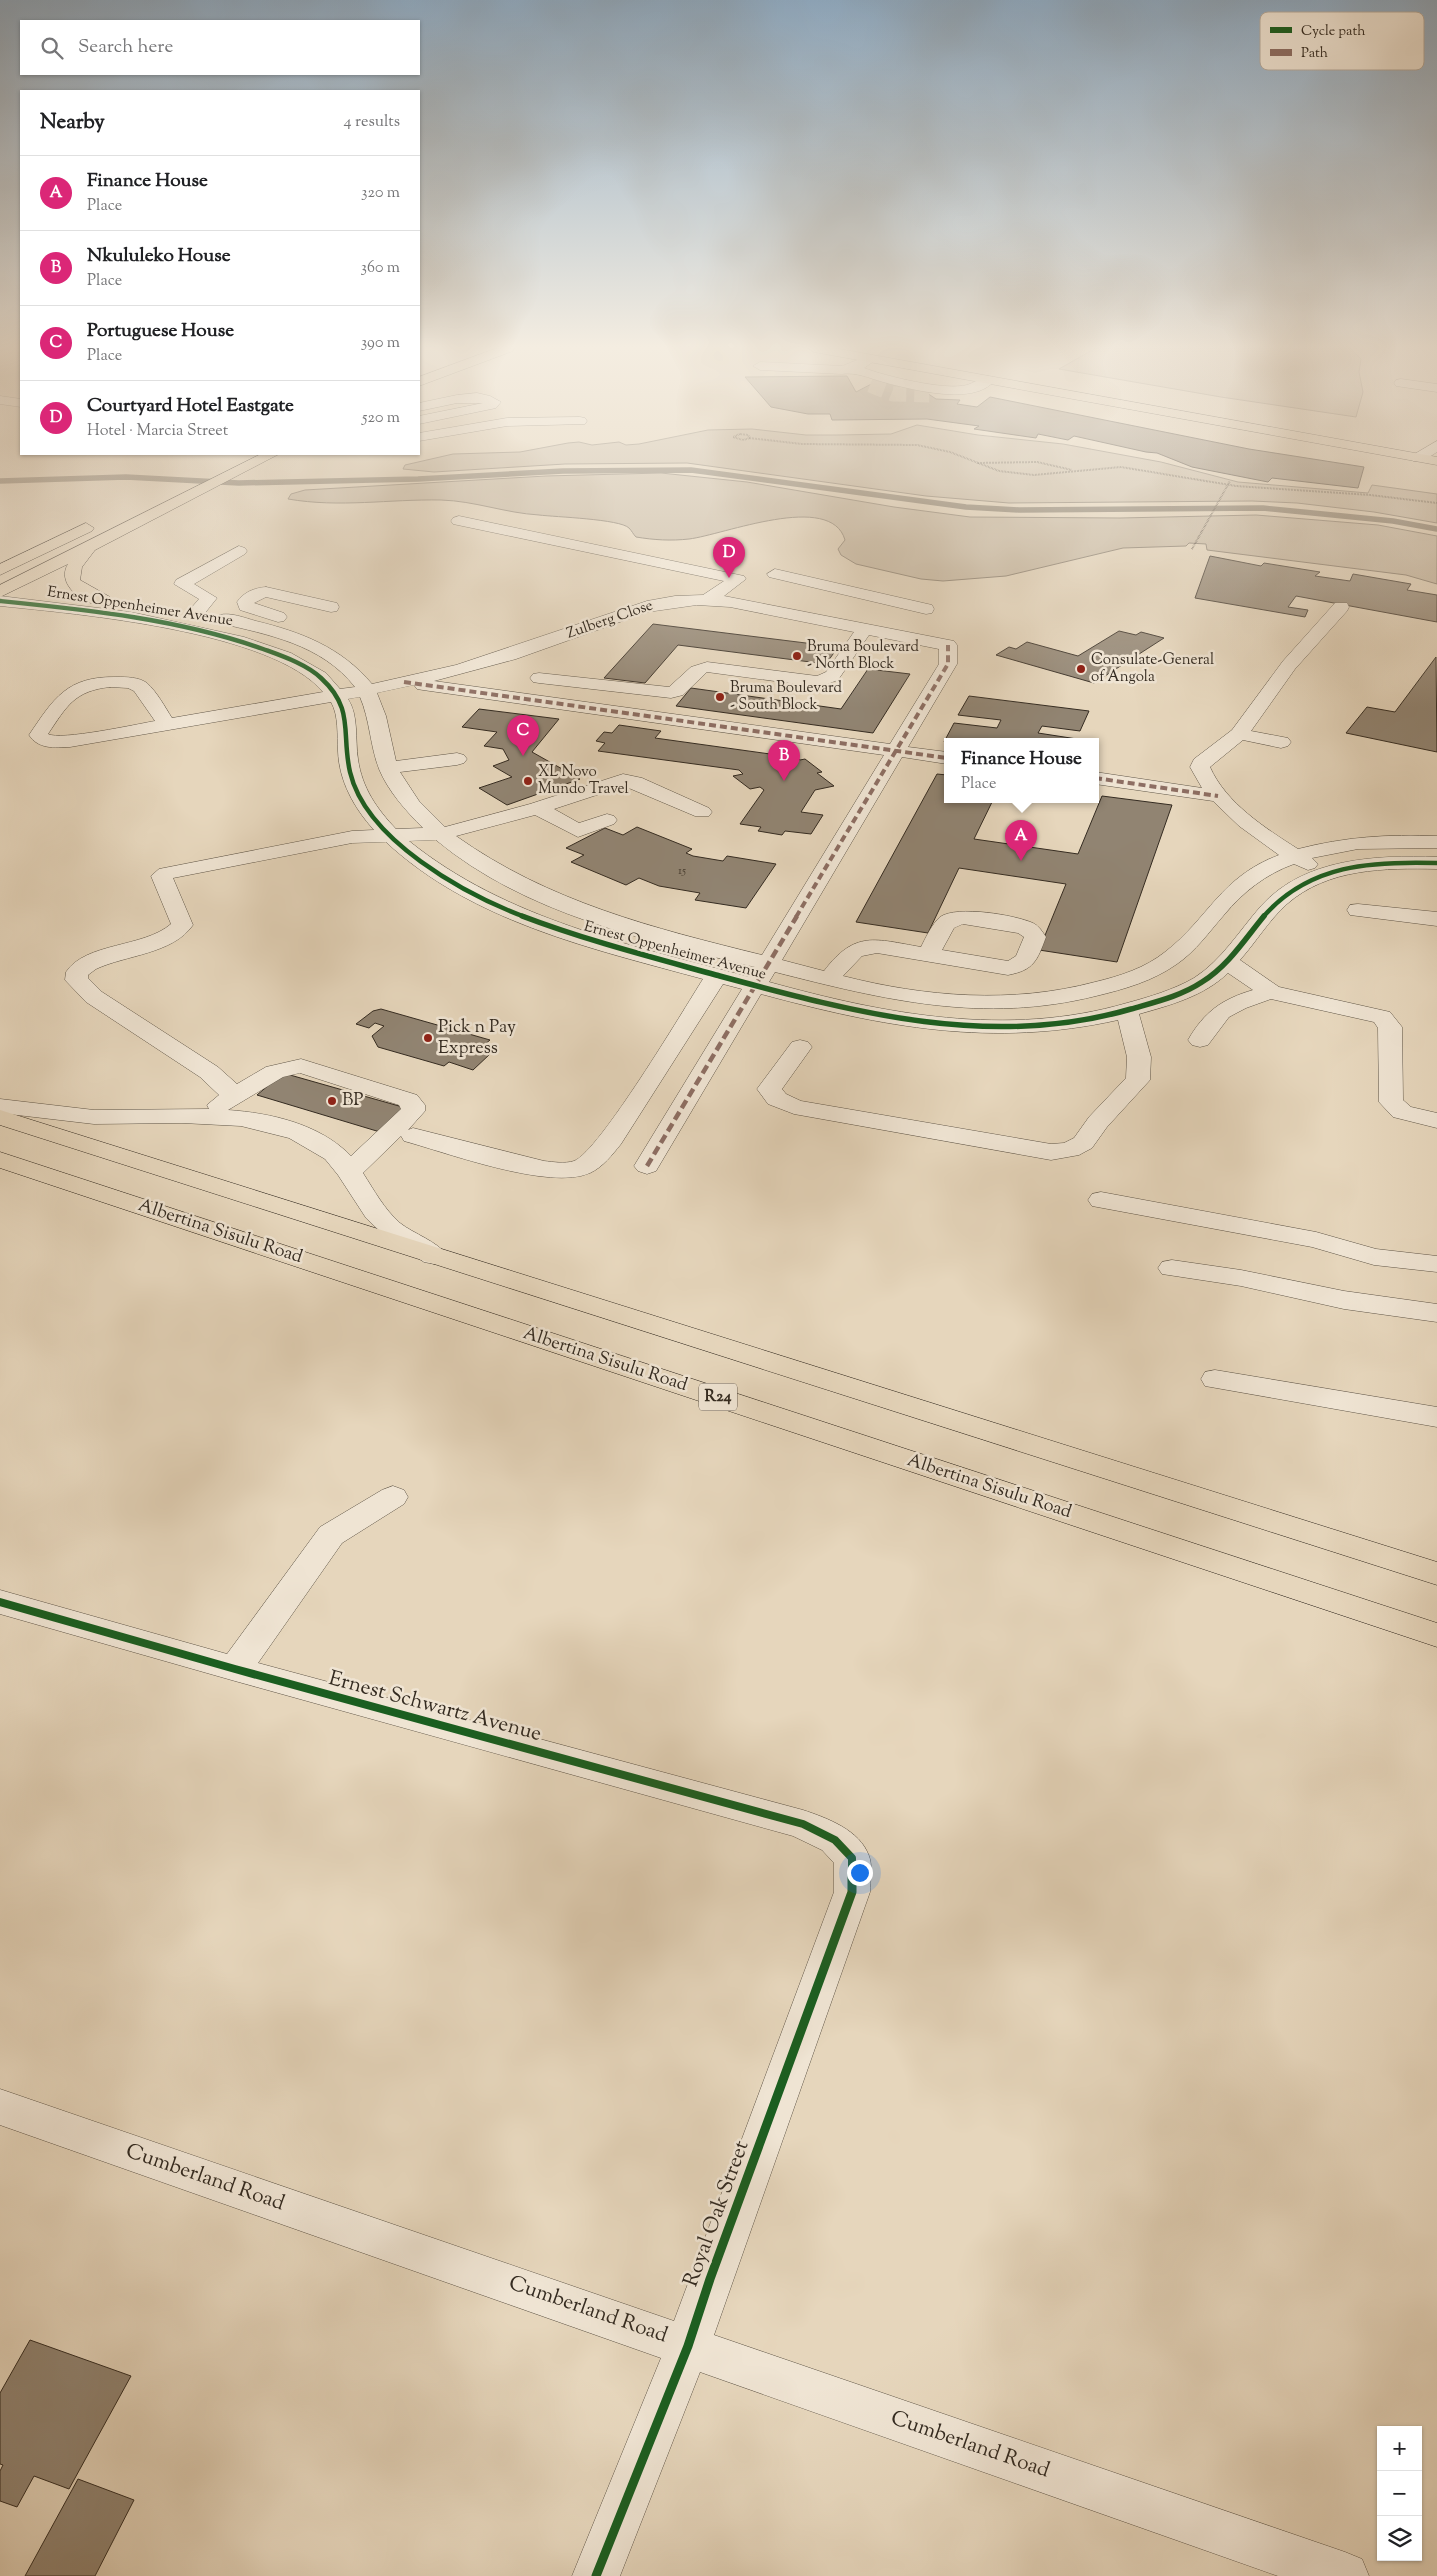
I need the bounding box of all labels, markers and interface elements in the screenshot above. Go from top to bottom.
legend [1260,12,1424,70]
search box [20,20,420,75]
text: Cycle path [1301,22,1365,42]
icon: search [38,34,66,62]
text: Search here [78,34,173,61]
text: Path [1301,44,1328,64]
text: Nearby [40,108,105,138]
text: 4 results [344,111,400,134]
text: Finance House [87,168,208,195]
text: A [50,182,63,205]
text: 320 m [361,182,400,205]
text: Place [87,195,122,218]
text: Nkululeko House [87,243,231,270]
text: B [51,257,61,280]
text: 360 m [361,257,400,280]
text: Place [87,270,122,293]
text: Portuguese House [87,318,234,345]
text: C [50,332,62,355]
text: 390 m [361,332,400,355]
text: Place [87,345,122,368]
text: Courtyard Hotel Eastgate [87,393,294,420]
text: D [50,407,62,430]
text: 520 m [362,407,400,430]
text: Hotel · Marcia Street [87,420,228,443]
pin: D [713,537,745,578]
street label: Ernest Oppenheimer Avenue [46,582,234,632]
street label: Zulberg Close [564,595,656,645]
place label: Bruma Boulevard - North Block [807,637,920,675]
marker: Bruma Boulevard - North Block [791,650,803,662]
place label: Consulate-General of Angola [1091,650,1214,688]
marker: Consulate-General of Angola [1075,663,1087,675]
place label: Bruma Boulevard - South Block [730,678,843,716]
marker: Bruma Boulevard - South Block [714,691,726,703]
pin: C [507,715,539,756]
popup [944,738,1099,803]
pin: B [768,740,800,781]
text: Finance House [961,746,1082,773]
place label: XL Novo Mundo Travel [538,762,629,800]
text: Place [961,773,996,796]
marker: XL Novo Mundo Travel [522,775,534,787]
pin: A [1005,820,1037,861]
house number: 15 [678,862,686,880]
street label: Ernest Oppenheimer Avenue [582,917,768,985]
place label: Pick n Pay Express [438,1015,516,1062]
marker: Pick n Pay Express [422,1032,434,1044]
place label: BP [342,1088,364,1114]
marker: BP [326,1095,338,1107]
street label: Albertina Sisulu Road [134,1193,306,1271]
street label: Albertina Sisulu Road [519,1321,691,1399]
road number: R24 [699,1384,737,1410]
street label: Albertina Sisulu Road [903,1448,1075,1526]
street label: Ernest Schwartz Avenue [325,1664,545,1750]
your location [847,1860,873,1886]
street label: Cumberland Road [122,2137,289,2219]
street label: Royal Oak Street [677,2137,757,2291]
street label: Cumberland Road [505,2269,672,2351]
street label: Cumberland Road [887,2404,1054,2486]
map controls [1377,2426,1422,2561]
button: + [1377,2426,1422,2471]
button: − [1377,2471,1422,2516]
button: layers [1377,2516,1422,2561]

